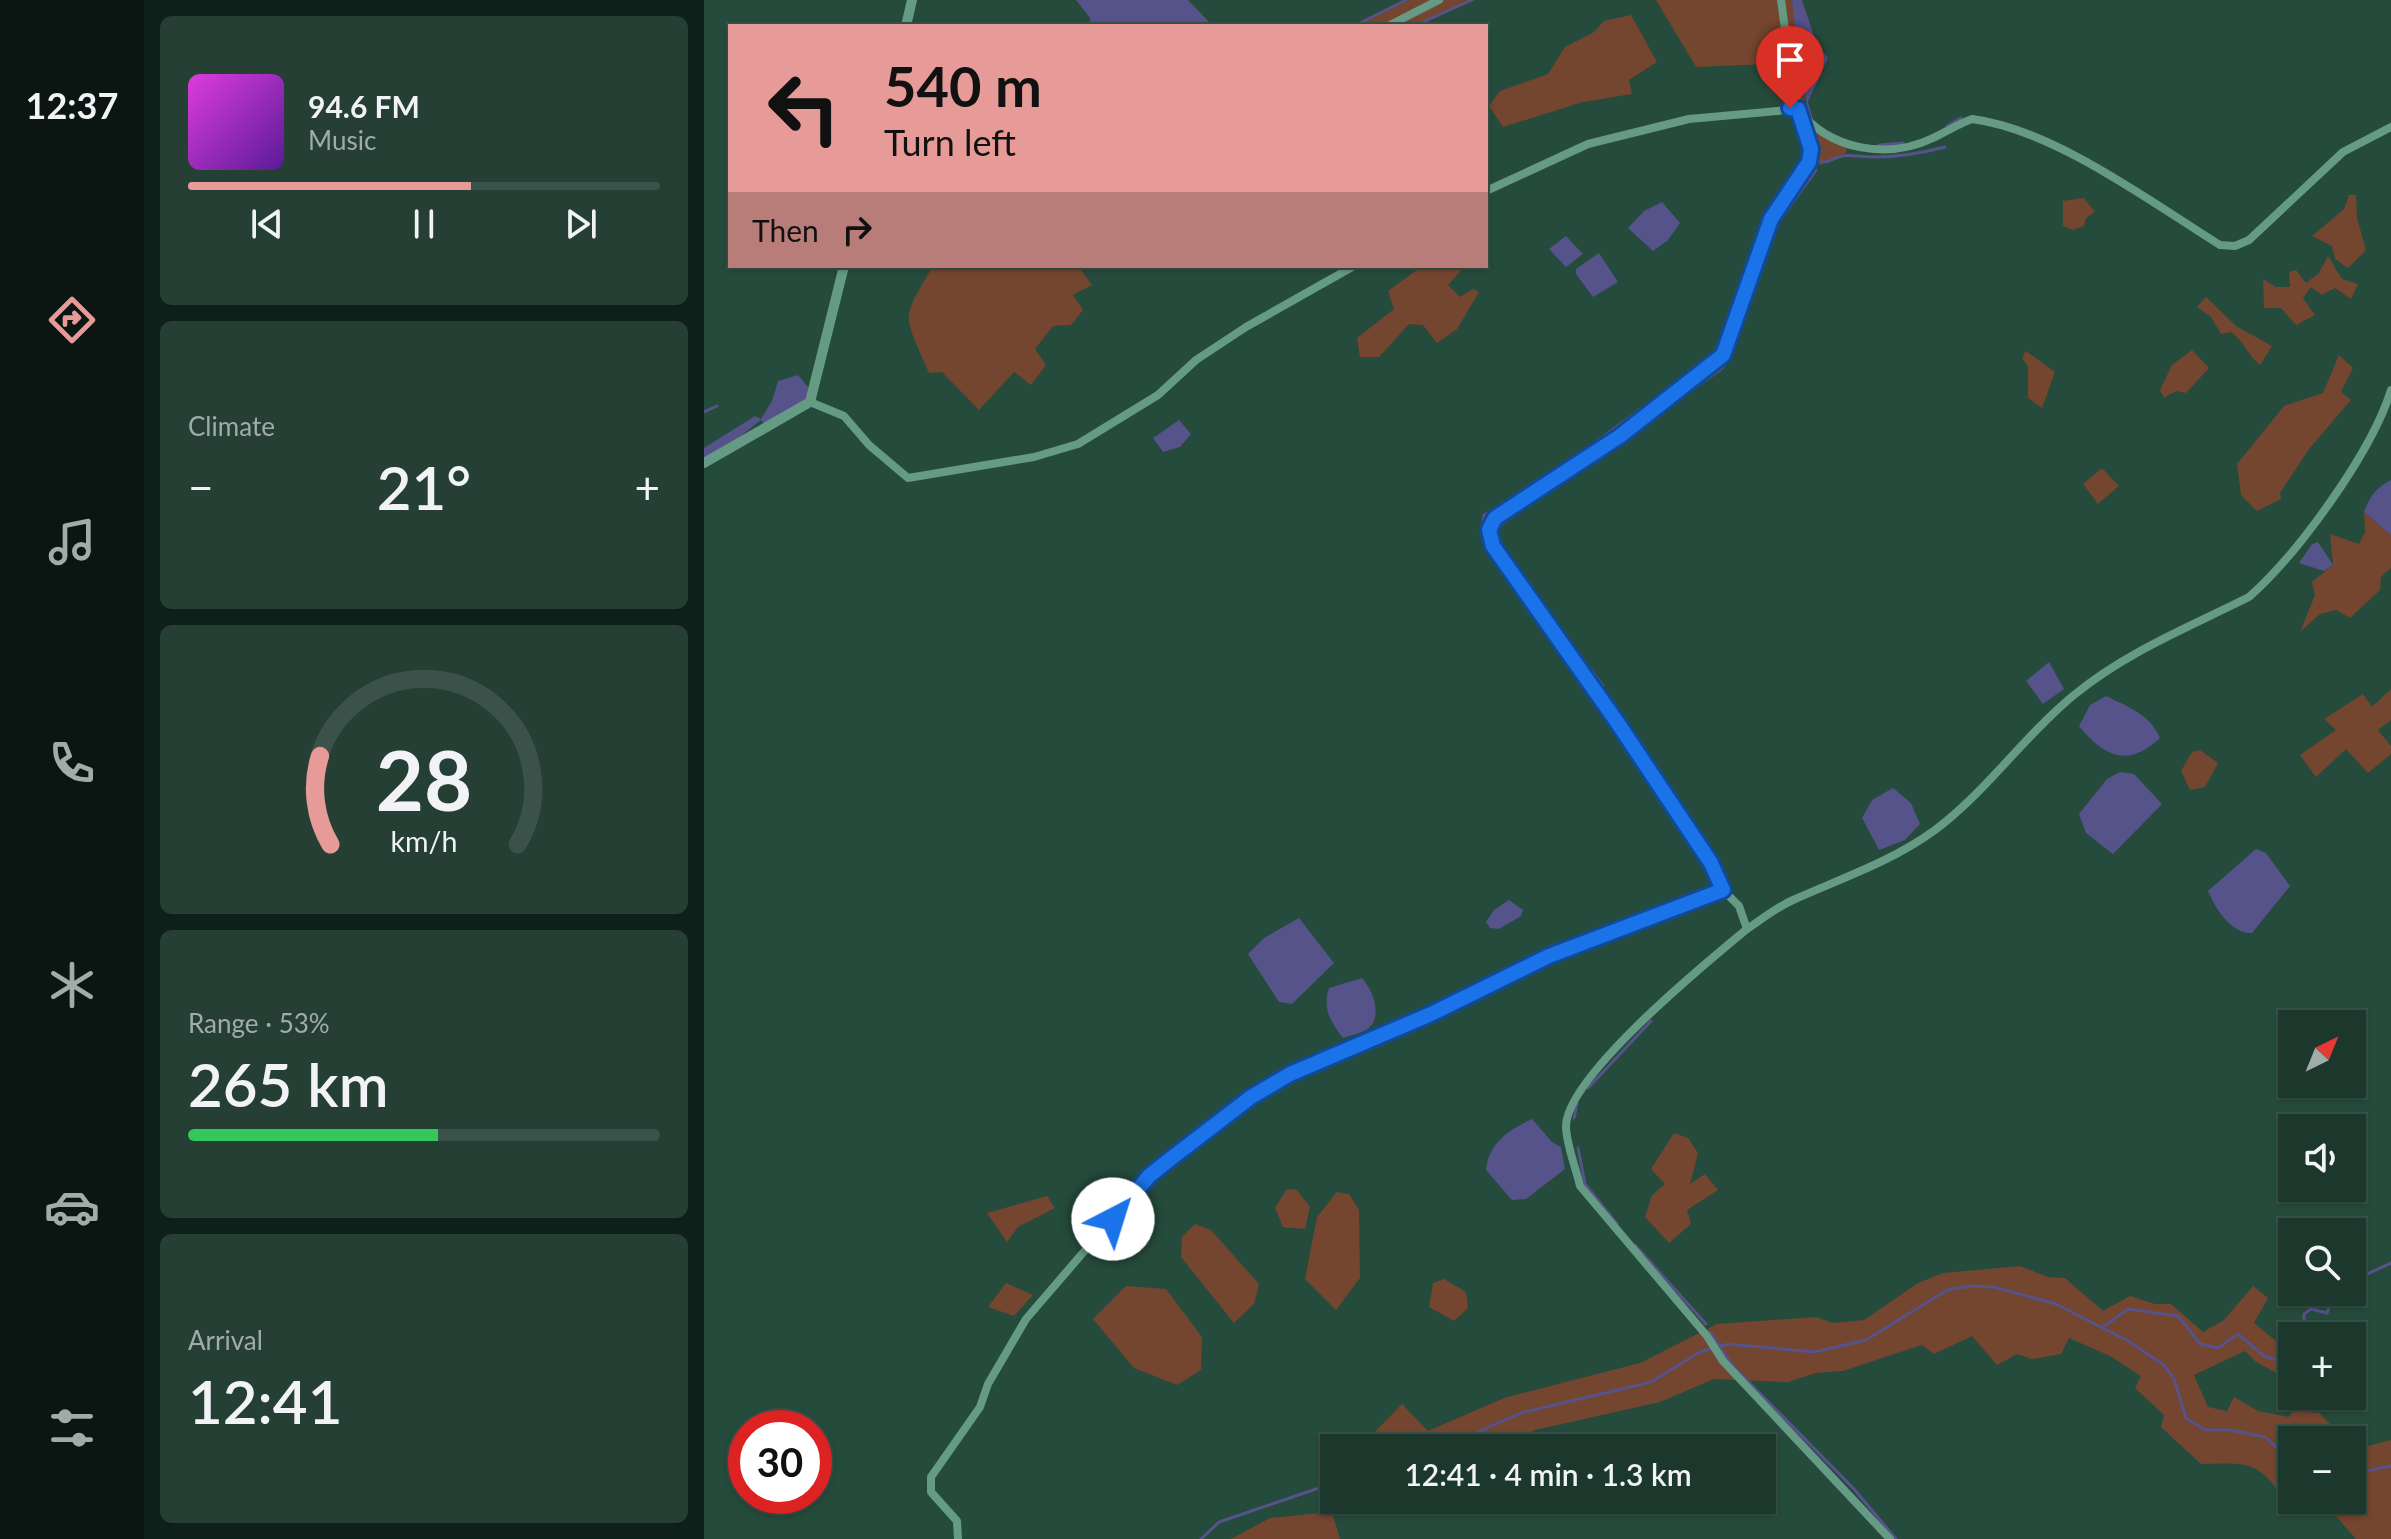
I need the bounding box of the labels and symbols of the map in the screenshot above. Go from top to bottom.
pin [1756,26,1824,108]
north arrow [2278,1010,2366,1098]
position arrow [1071,1177,1155,1261]
speed limit sign: 30 [728,1410,832,1514]

